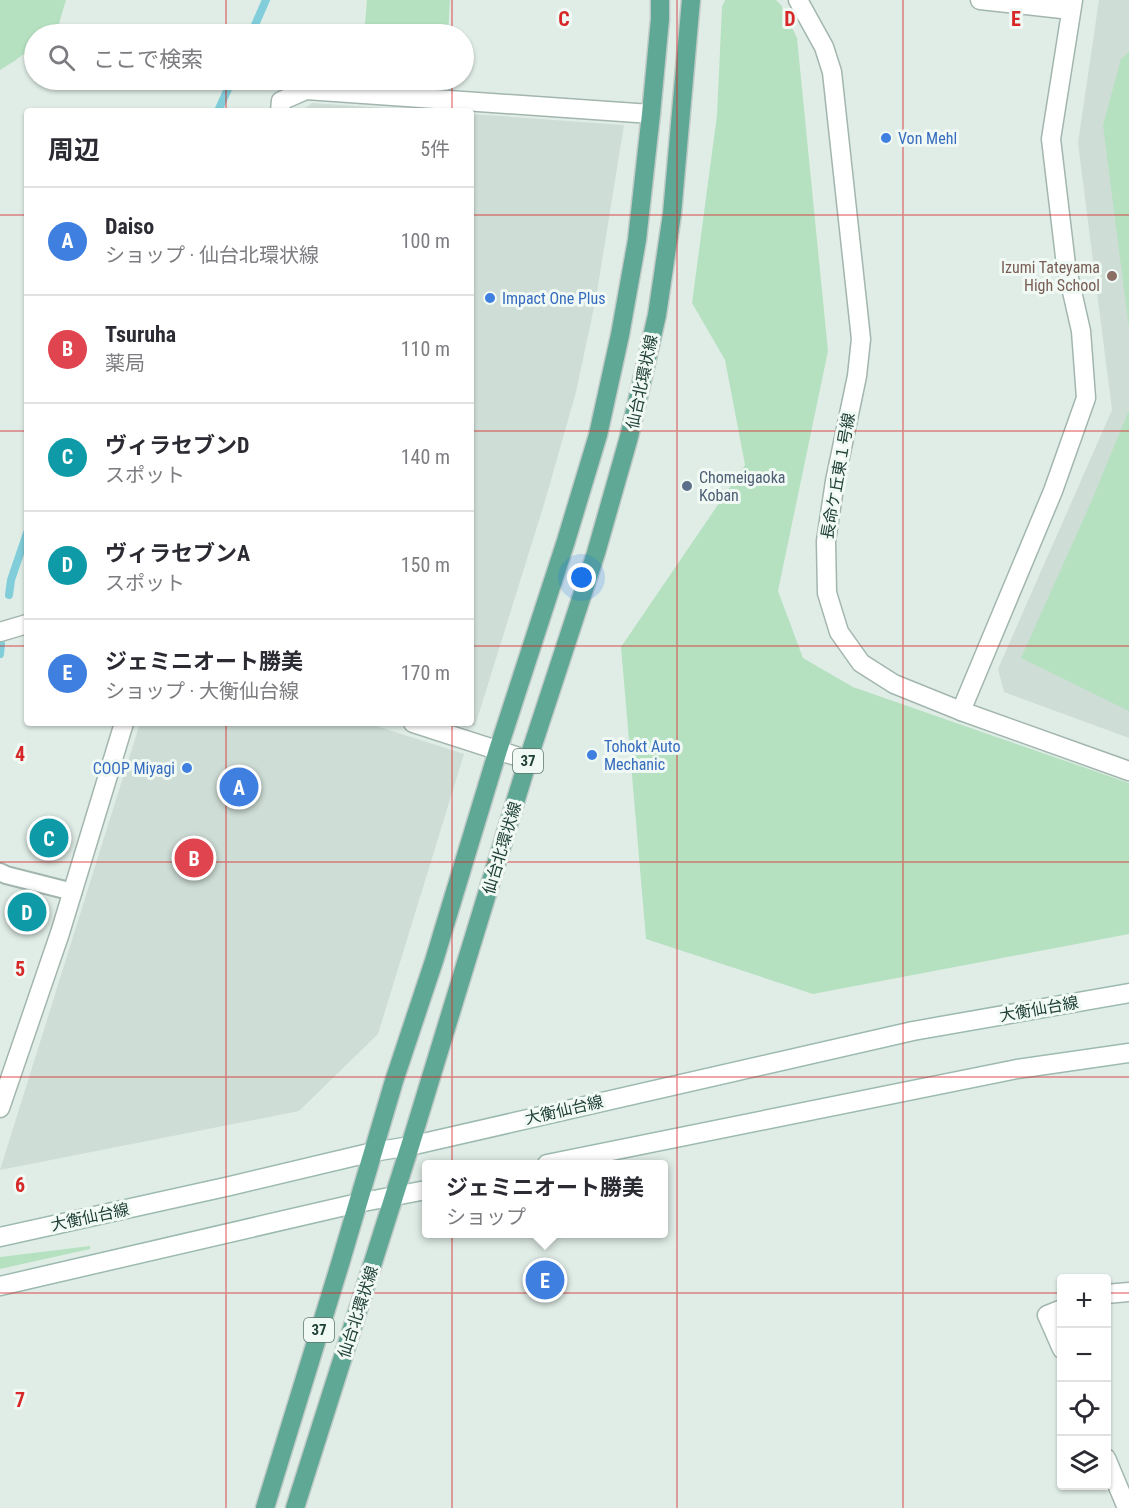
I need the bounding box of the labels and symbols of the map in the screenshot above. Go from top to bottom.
text: C [558,7,570,31]
text: D [784,7,796,31]
text: E [1011,7,1021,31]
place label: Von Mehl [898,129,957,148]
marker: Von Mehl [879,131,893,145]
place label: Izumi Tateyama High School [1001,258,1100,295]
marker: Izumi Tateyama High School [1105,269,1119,283]
place label: Impact One Plus [502,289,606,308]
marker: Impact One Plus [483,291,497,305]
street label: 仙台北環状線 [623,333,661,431]
street label: 長命ケ丘東１号線 [818,411,858,541]
place label: Chomeigaoka Koban [699,468,786,505]
marker: Chomeigaoka Koban [680,479,694,493]
your location [567,563,596,592]
place label: Tohokt Auto Mechanic [604,737,680,774]
text: 4 [15,742,25,766]
marker: Tohokt Auto Mechanic [585,748,599,762]
road number: 37 [513,749,543,773]
place label: COOP Miyagi [93,759,175,778]
marker: COOP Miyagi [180,761,194,775]
pin: A [220,764,258,810]
street label: 仙台北環状線 [479,799,525,897]
pin: C [29,816,68,860]
pin: B [174,836,214,880]
pin: D [8,890,46,934]
text: 5 [15,957,25,981]
street label: 大衡仙台線 [998,993,1080,1025]
street label: 大衡仙台線 [523,1092,605,1128]
text: 6 [15,1173,25,1197]
street label: 大衡仙台線 [49,1199,131,1235]
pin: E [526,1258,564,1302]
street label: 仙台北環状線 [334,1263,382,1361]
road number: 37 [304,1318,334,1342]
text: 7 [15,1388,25,1412]

